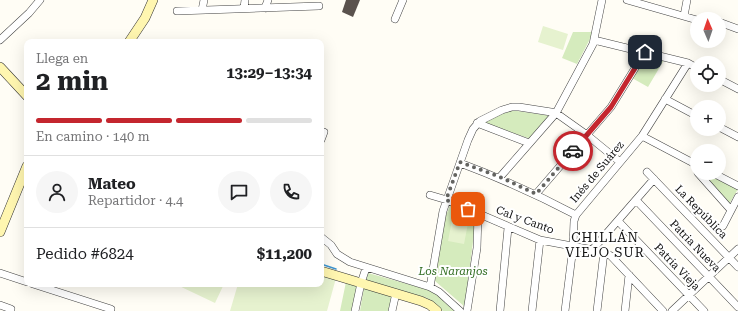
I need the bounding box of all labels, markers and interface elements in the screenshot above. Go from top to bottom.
north arrow [690,12,726,48]
map controls [690,12,726,180]
pin [628,35,662,69]
icon: home [634,41,656,63]
text: Llega en [36,51,88,66]
button: locate [690,56,726,92]
text: 13:29–13:34 [226,64,312,82]
text: 2 min [36,66,108,96]
button: + [690,100,726,136]
text: En camino · 140 m [36,129,150,144]
courier [553,131,593,171]
street label: Inés de Suárez [567,139,627,205]
icon: car [562,140,584,162]
button: − [690,144,726,180]
button: person [36,171,78,213]
button: chat [218,171,260,213]
button: phone [270,171,312,213]
text: Mateo [88,175,136,193]
street label: La República [672,183,730,241]
pin [451,192,485,226]
text: Repartidor · 4.4 [88,193,183,208]
icon: bag [457,198,479,220]
street label: Cal y Canto [494,203,556,237]
street label: Patria Nueva [667,217,723,275]
district label: CHILLÁN VIEJO SUR [565,229,645,260]
street label: Patria Vieja [652,241,703,293]
text: Pedido #6824 [36,245,134,263]
text: $11,200 [257,245,312,263]
park label: Los Naranjos [417,265,488,278]

